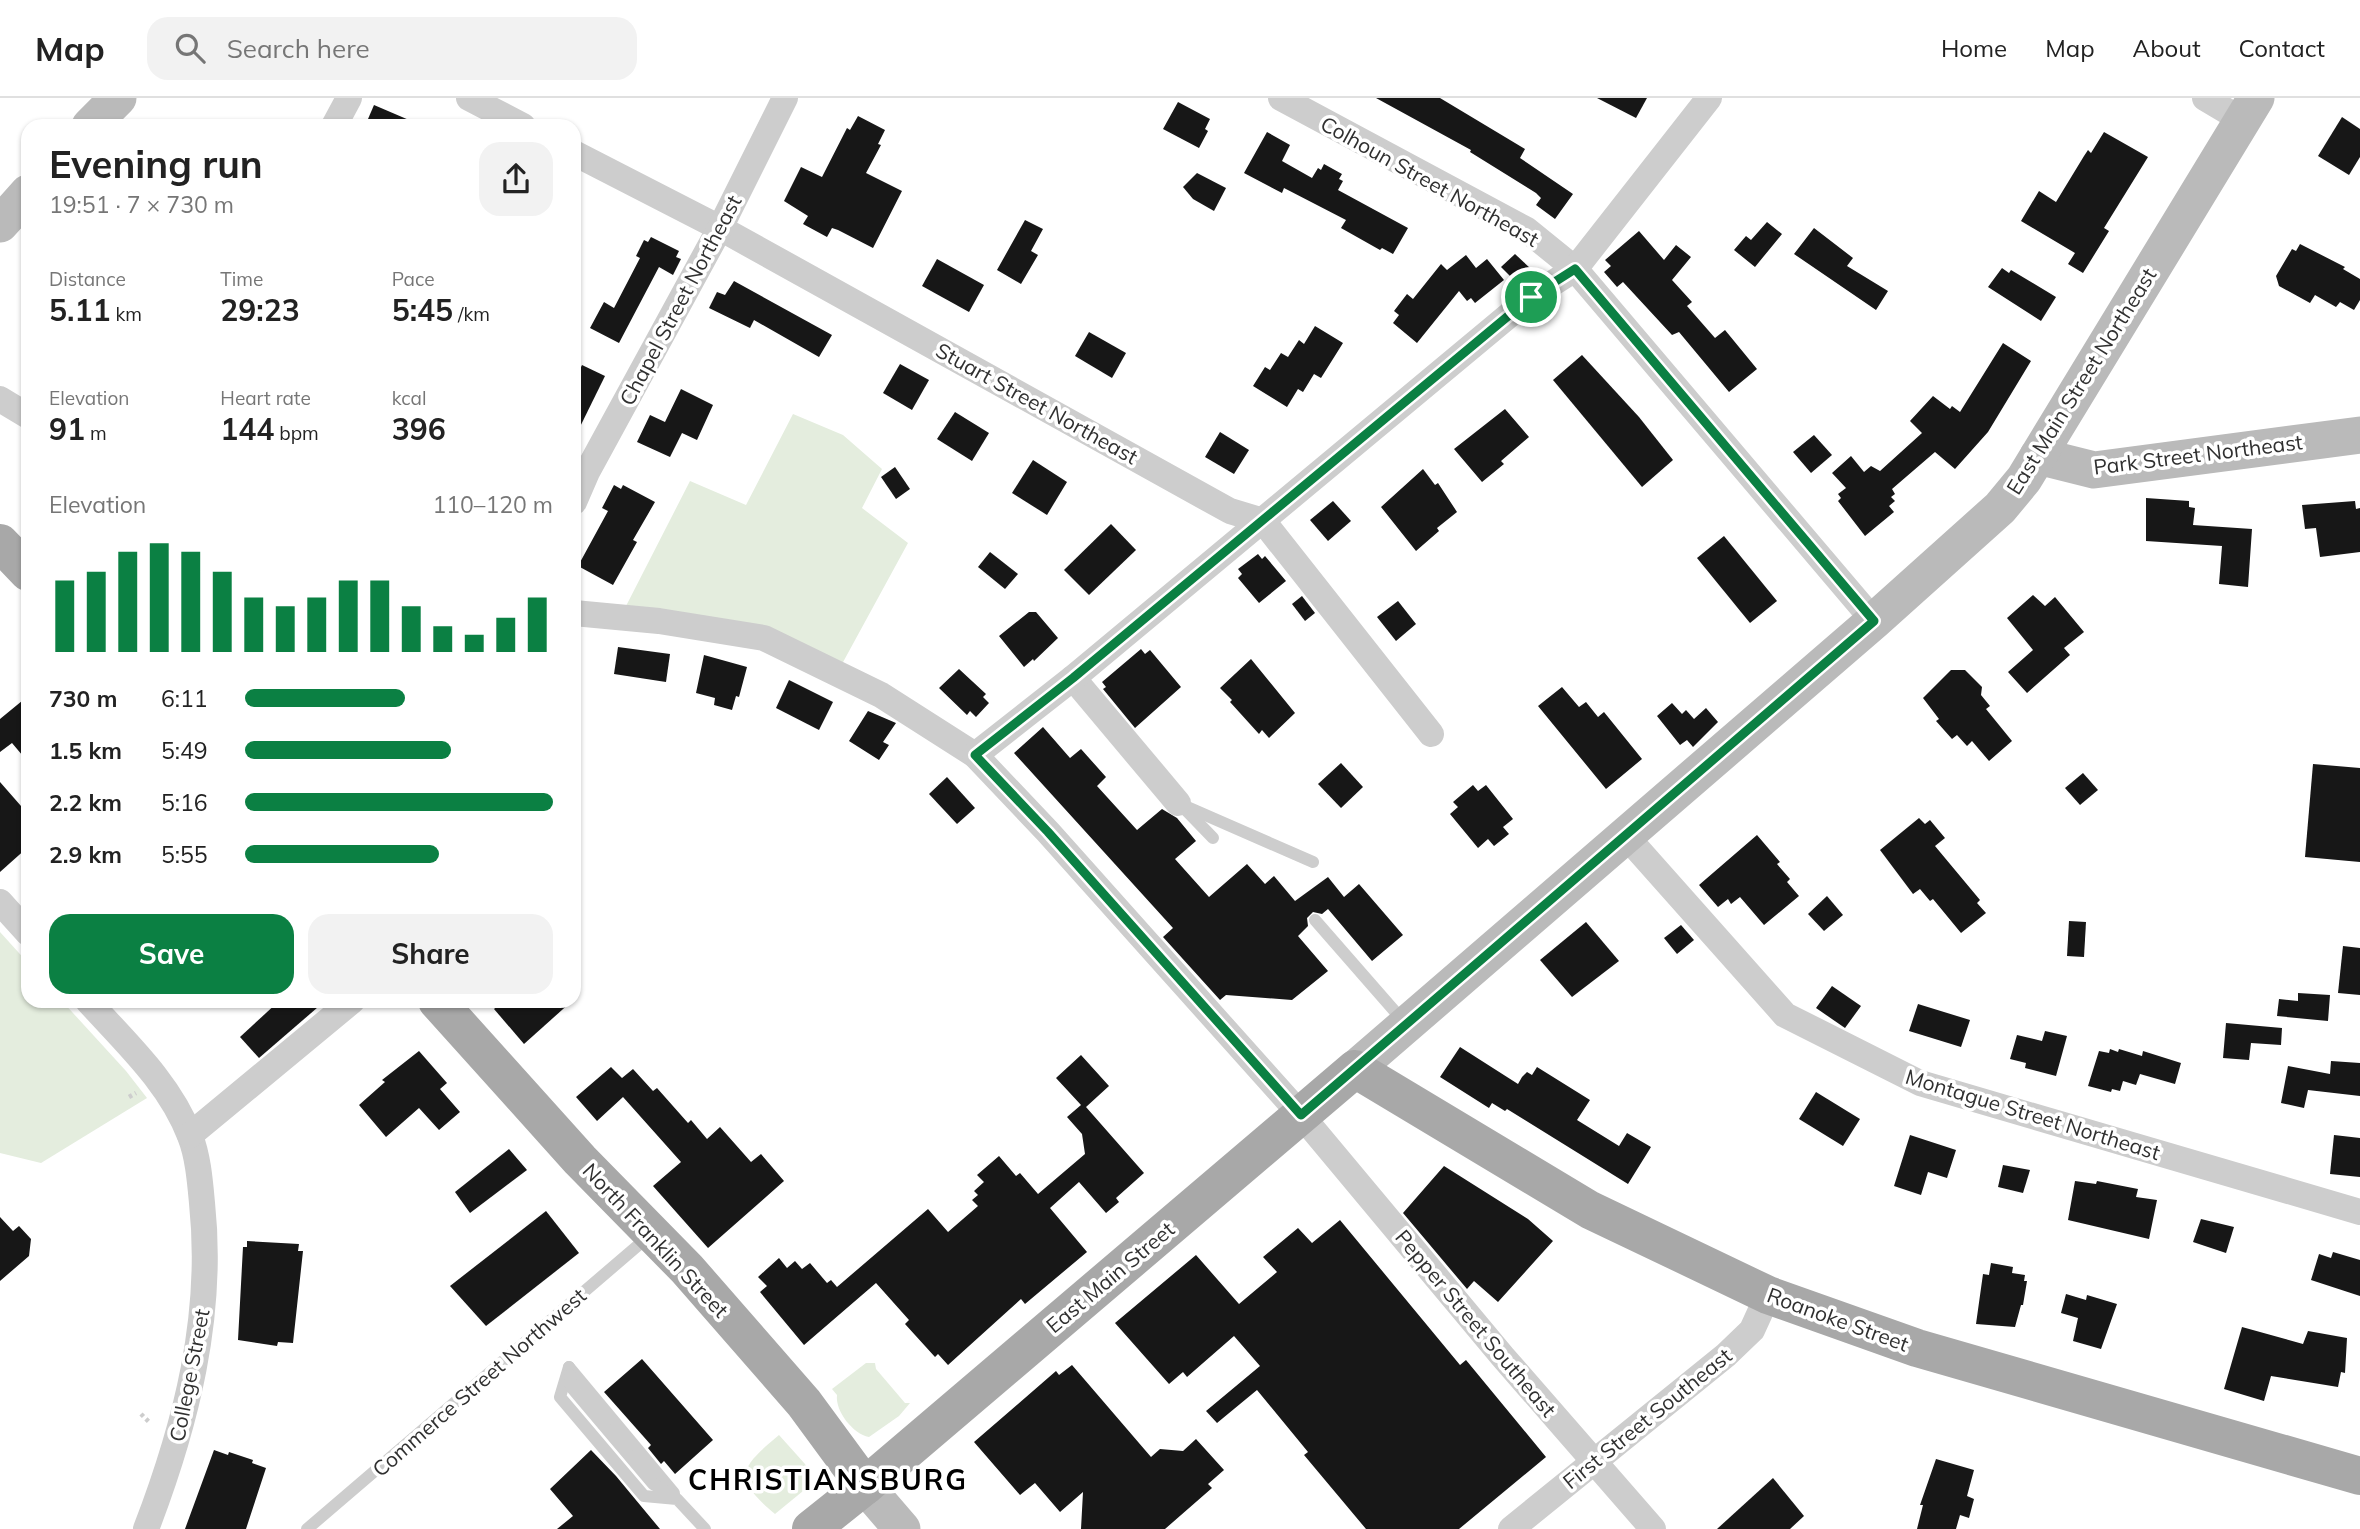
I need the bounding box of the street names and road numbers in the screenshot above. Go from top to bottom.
street label: Colhoun Street Northeast [1316,110,1544,252]
street label: Chapel Street Northeast [613,190,747,410]
street label: East Main Street Northeast [2001,263,2161,499]
street label: Stuart Street Northeast [931,337,1143,469]
street label: Park Street Northeast [2092,428,2304,480]
street label: Montague Street Northeast [1903,1063,2163,1165]
street label: North Franklin Street [578,1157,734,1323]
street label: East Main Street [1041,1216,1179,1338]
street label: Pepper Street Southeast [1390,1224,1562,1422]
street label: Roanoke Street [1764,1281,1912,1357]
street label: Commerce Street Northwest [367,1282,591,1482]
street label: College Street [163,1306,215,1444]
street label: First Street Southeast [1557,1342,1737,1494]

